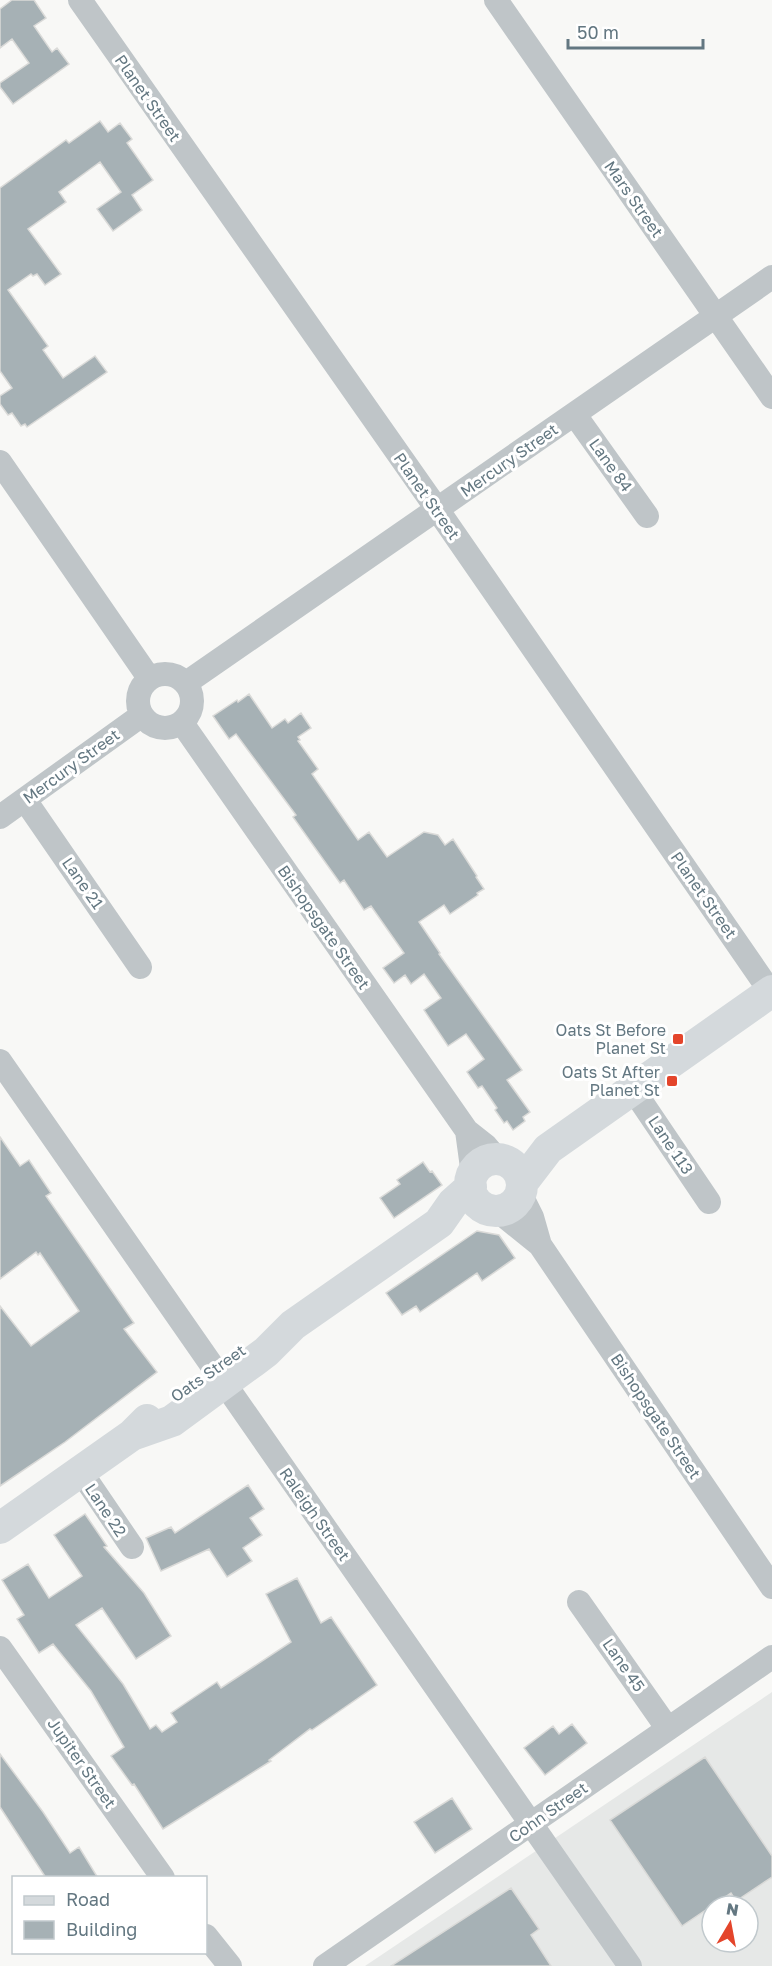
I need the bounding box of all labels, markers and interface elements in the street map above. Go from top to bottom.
scale bar [568,12,703,50]
text: 50 m [577,21,619,43]
street label: Planet Street [111,51,185,145]
street label: Mars Street [600,157,668,241]
street label: Mercury Street [456,419,562,501]
street label: Lane 84 [585,434,637,496]
street label: Planet Street [390,449,464,543]
street label: Mercury Street [19,724,123,808]
street label: Planet Street [667,848,741,942]
street label: Lane 21 [58,853,108,913]
street label: Bishopsgate Street [274,861,374,993]
place label: Oats St Before Planet St [556,1020,666,1058]
marker: Oats St Before Planet St [671,1032,685,1046]
place label: Oats St After Planet St [562,1062,660,1100]
marker: Oats St After Planet St [665,1074,679,1088]
street label: Lane 113 [644,1112,698,1178]
street label: Oats Street [167,1340,249,1406]
street label: Bishopsgate Street [607,1349,705,1483]
street label: Raleigh Street [275,1463,355,1565]
street label: Lane 22 [81,1480,131,1540]
street label: Lane 45 [598,1634,650,1696]
street label: Jupiter Street [43,1714,121,1812]
street label: Cohn Street [505,1778,591,1846]
legend [12,1876,207,1954]
text: Road [66,1888,110,1910]
north arrow [700,1894,760,1954]
text: N [725,1898,740,1920]
text: Building [66,1918,137,1940]

